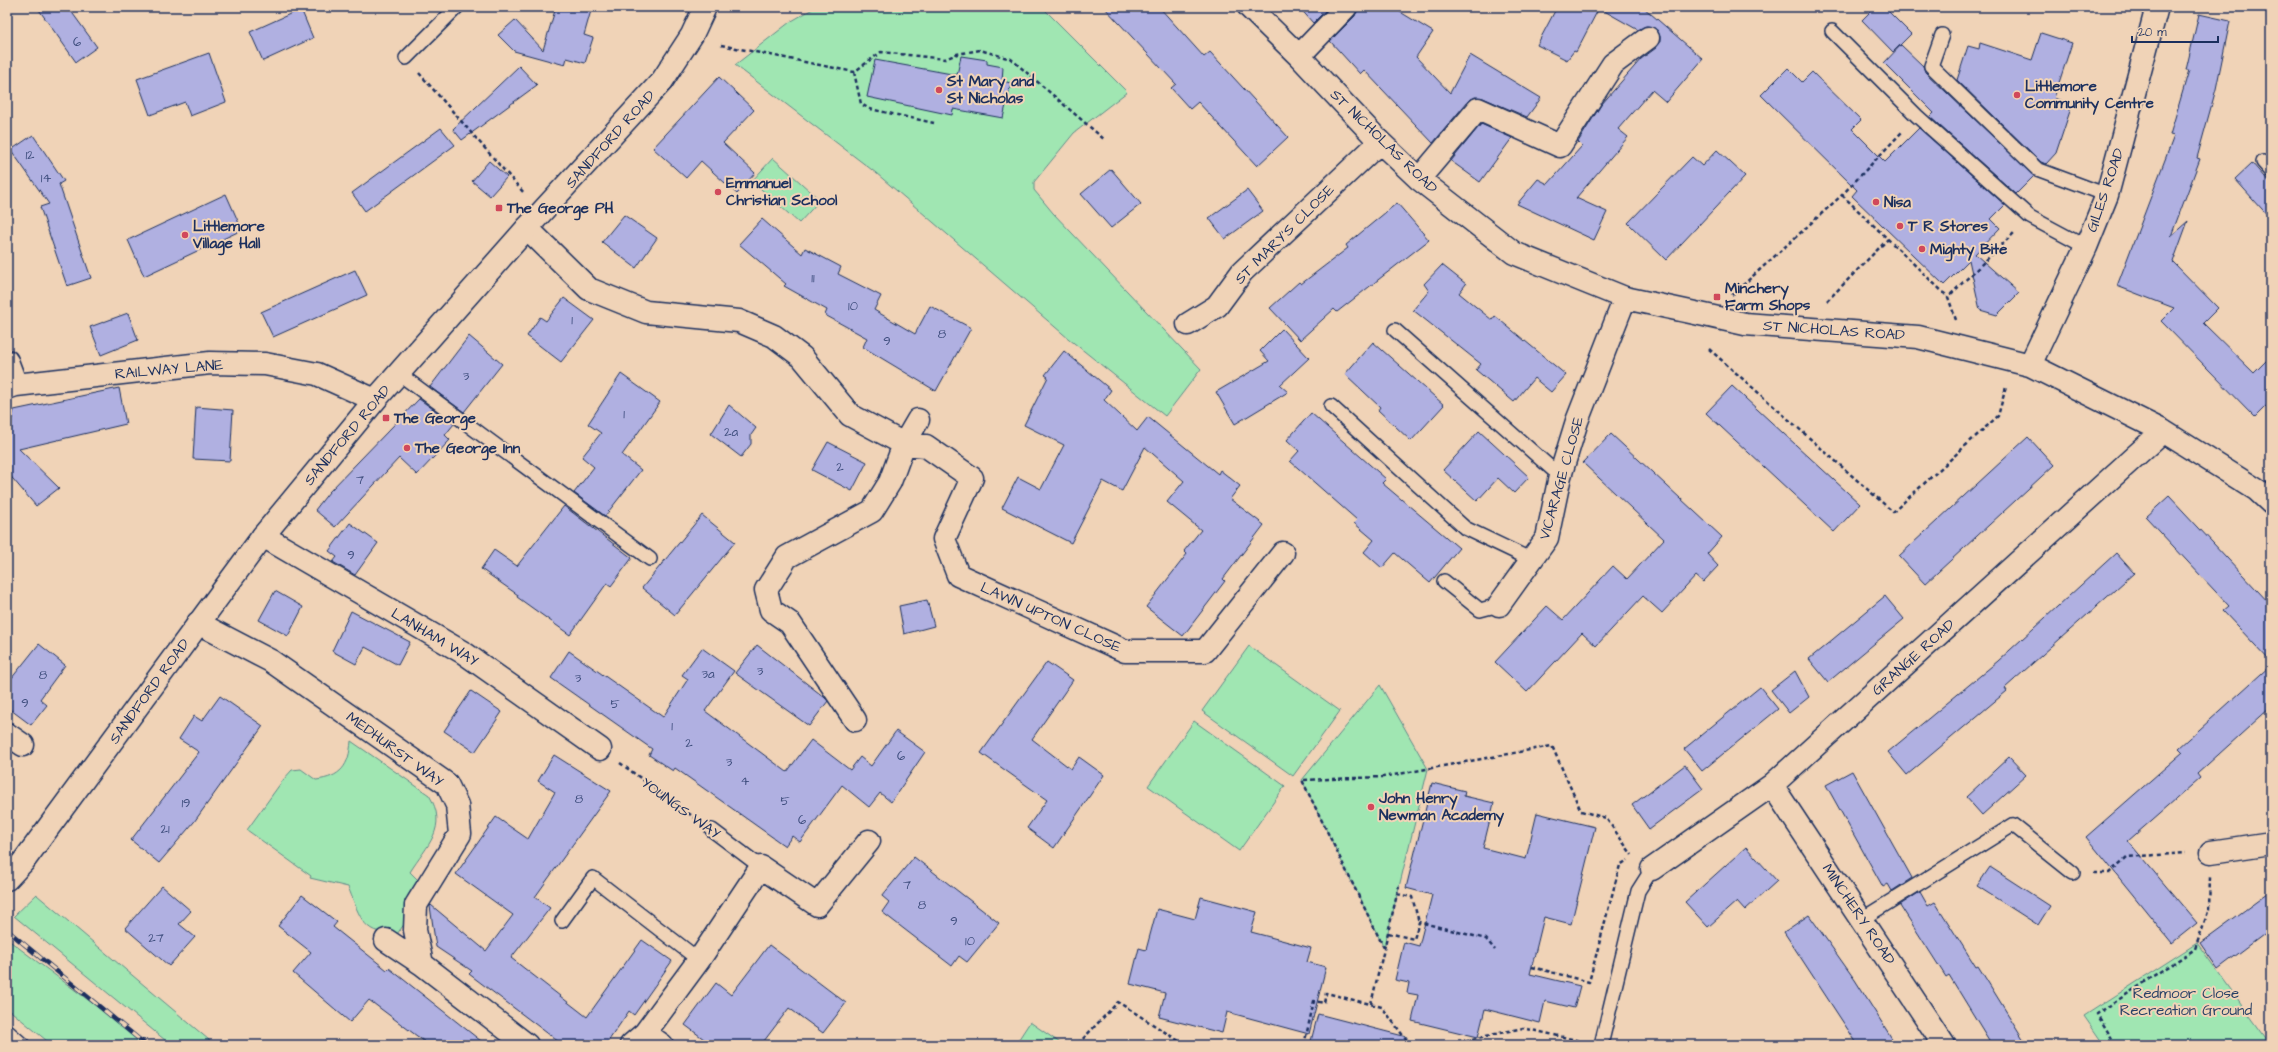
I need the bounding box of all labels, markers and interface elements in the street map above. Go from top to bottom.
scale bar [2132,18,2218,44]
text: 20 m [2138,24,2167,41]
house number: 6 [73,33,81,51]
place label: St Mary and St Nicholas [946,71,1034,109]
place label: Littlemore Community Centre [2025,76,2154,115]
street label: ST NICHOLAS ROAD [1325,84,1442,198]
marker: St Mary and St Nicholas [934,85,944,95]
street label: SANDFORD ROAD [561,86,660,193]
marker: Littlemore Community Centre [2012,90,2022,100]
street label: GILES ROAD [2081,145,2130,235]
house number: 12 [25,146,35,164]
house number: 14 [41,169,51,187]
place label: Emmanuel Christian School [726,173,838,211]
street label: ST MARY'S CLOSE [1230,180,1339,289]
marker: Emmanuel Christian School [713,187,723,197]
place label: Nisa [1884,192,1911,213]
marker: Nisa [1871,197,1881,207]
place label: The George PH [506,198,614,221]
marker: The George PH [494,203,504,213]
place label: Littlemore Village Hall [192,216,265,256]
place label: T R Stores [1907,216,1989,237]
marker: T R Stores [1895,221,1905,231]
marker: Littlemore Village Hall [180,230,190,240]
place label: Mighty Bite [1930,239,2007,262]
marker: Mighty Bite [1917,244,1927,254]
house number: 11 [811,269,815,287]
place label: Minchery Farm Shops [1725,278,1811,316]
marker: Minchery Farm Shops [1712,292,1722,302]
house number: 10 [848,297,858,315]
house number: 1 [571,311,573,329]
street label: ST NICHOLAS ROAD [1762,315,1906,346]
house number: 8 [938,325,947,343]
house number: 9 [883,332,891,350]
street label: RAILWAY LANE [114,354,224,385]
house number: 3 [463,367,470,385]
street label: SANDFORD ROAD [299,380,396,490]
house number: 1 [623,405,625,423]
place label: The George [393,408,476,431]
marker: The George [381,413,391,423]
street label: VICARAGE CLOSE [1534,414,1589,542]
house number: 2a [724,423,738,441]
place label: The George Inn [414,438,521,461]
marker: The George Inn [402,443,412,453]
house number: 2 [836,458,844,476]
house number: 7 [356,471,364,489]
house number: 9 [347,546,355,564]
street label: LAWN UPTON CLOSE [977,577,1125,658]
street label: LANHAM WAY [387,603,482,672]
street label: GRANGE ROAD [1867,614,1960,700]
street label: SANDFORD ROAD [104,634,195,748]
house number: 3 [757,662,764,680]
house number: 3a [701,665,715,683]
house number: 8 [39,666,48,684]
house number: 3 [575,669,582,687]
house number: 9 [21,694,29,712]
house number: 5 [610,695,620,713]
street label: MEDHURST WAY [342,707,448,792]
house number: 1 [671,717,673,735]
house number: 2 [685,734,693,752]
house number: 6 [897,747,905,765]
house number: 3 [726,753,733,771]
street label: YOUNGS WAY [637,772,725,844]
house number: 4 [741,772,750,790]
place label: John Henry Newman Academy [1378,788,1505,827]
house number: 8 [575,790,584,808]
house number: 5 [780,792,790,810]
house number: 19 [181,794,191,812]
marker: John Henry Newman Academy [1366,802,1376,812]
house number: 6 [798,811,806,829]
house number: 21 [160,820,170,838]
street label: MINCHERY ROAD [1817,860,1900,969]
house number: 7 [903,876,911,894]
house number: 8 [918,896,927,914]
house number: 9 [950,912,958,930]
house number: 27 [148,929,164,947]
house number: 10 [965,932,975,950]
park label: Redmoor Close Recreation Ground [2120,983,2253,1021]

